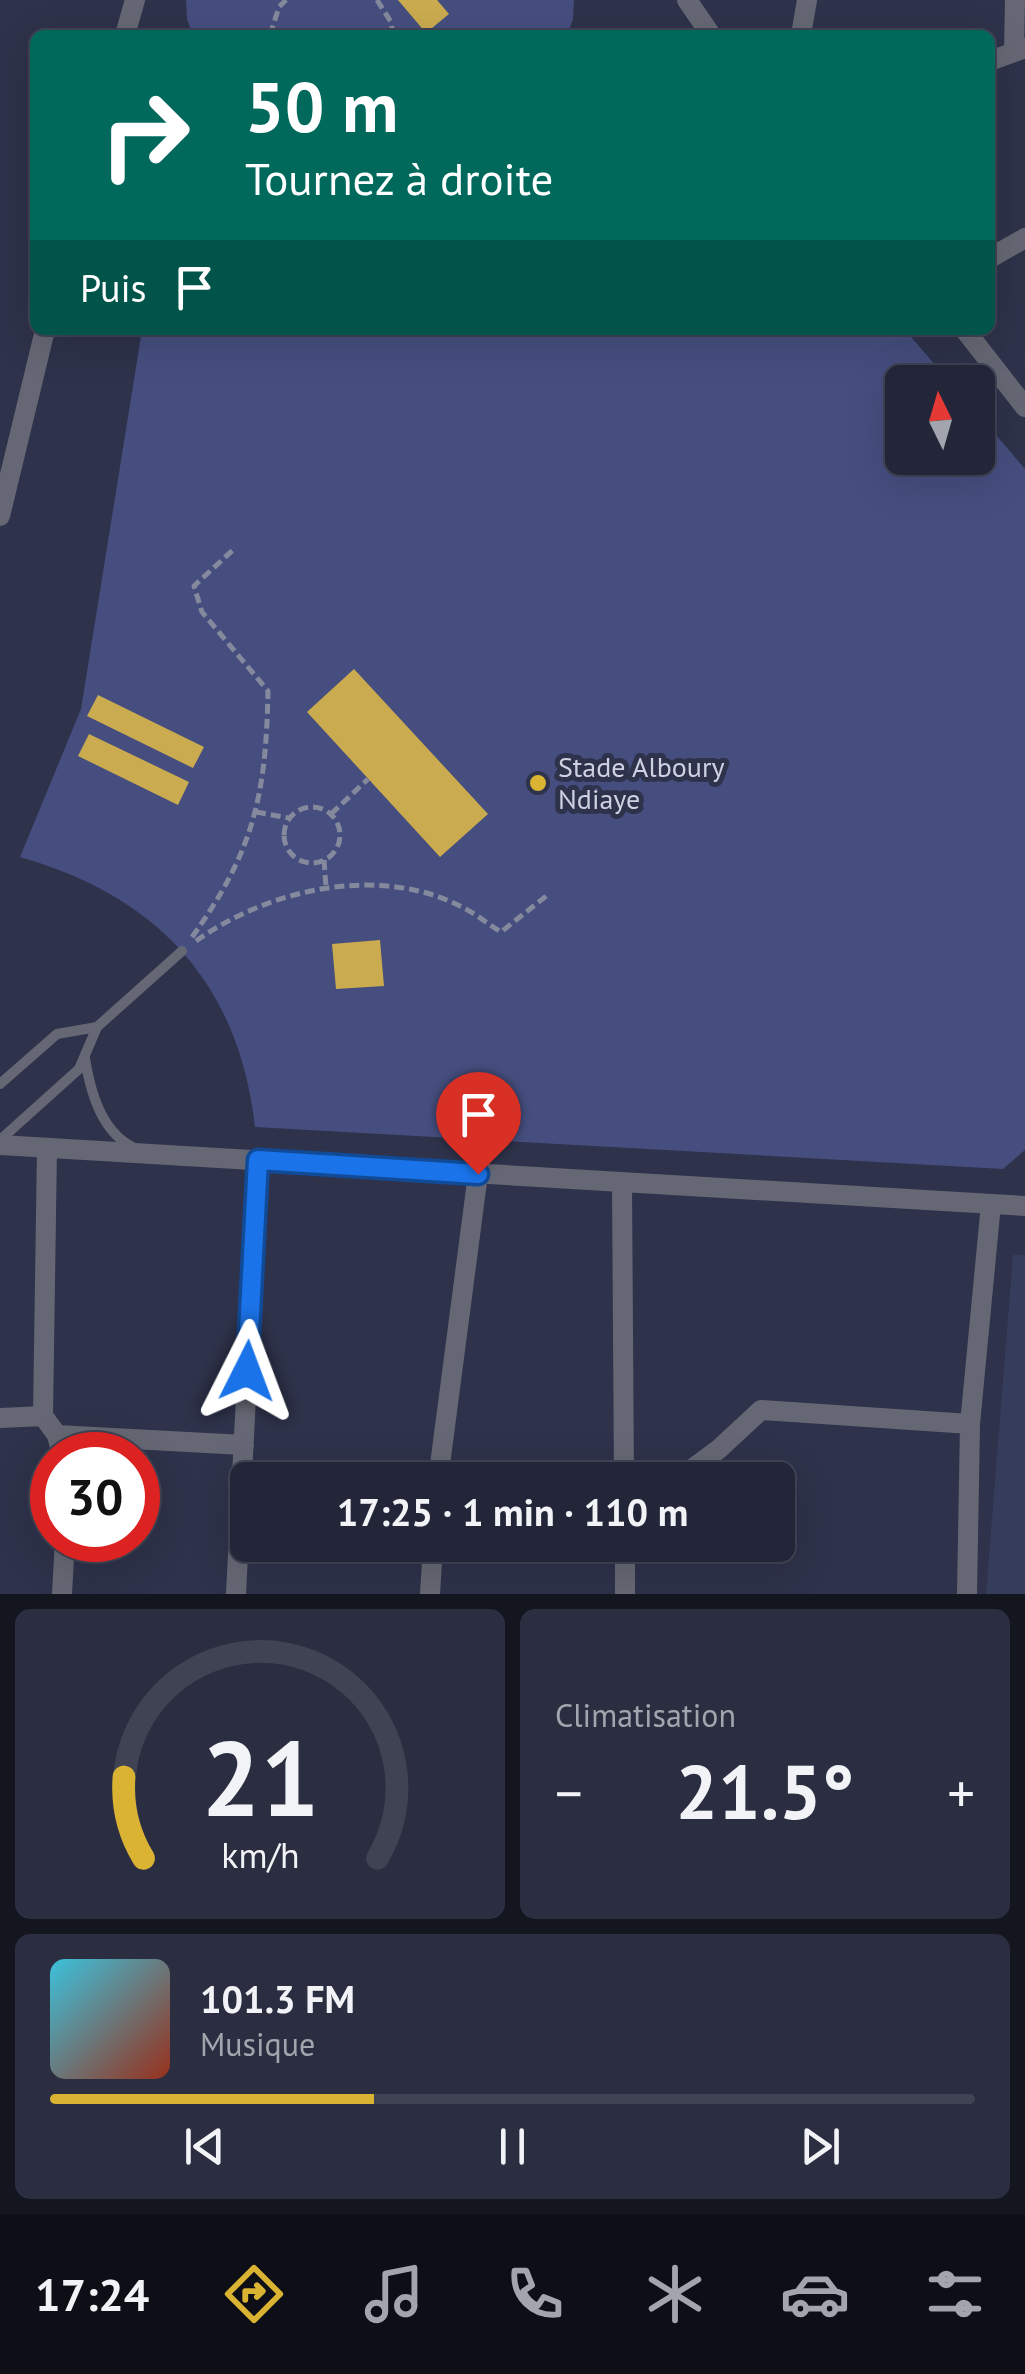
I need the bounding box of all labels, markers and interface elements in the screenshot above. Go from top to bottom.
text: 50 m [245,61,398,151]
icon: right [80,70,210,200]
text: Tournez à droite [245,149,553,207]
icon: arrive [167,260,222,315]
text: Puis [80,263,147,312]
north arrow [885,365,995,475]
map controls [885,365,995,475]
place label: Stade Alboury Ndiaye [558,748,724,817]
marker: Stade Alboury Ndiaye [527,772,549,794]
pin [436,1072,521,1175]
icon: arrive [451,1087,506,1142]
position arrow [195,1319,299,1423]
speed limit sign: 30 [30,1432,160,1562]
text: 17:25 · 1 min · 110 m [337,1487,688,1536]
text: Climatisation [555,1694,736,1736]
text: 21 [201,1710,319,1845]
text: 21.5° [676,1743,854,1840]
text: − [555,1757,583,1828]
text: + [947,1757,975,1828]
text: km/h [221,1832,299,1878]
text: 101.3 FM [200,1974,355,2023]
text: Musique [200,2023,315,2065]
icon: previous [177,2119,232,2174]
icon: pause [485,2119,540,2174]
icon: next [793,2119,848,2174]
icon: directions [219,2259,289,2329]
icon: music [359,2259,429,2329]
icon: phone [500,2259,570,2329]
icon: climate [640,2259,710,2329]
icon: car [780,2259,850,2329]
icon: filters [920,2259,990,2329]
text: 17:24 [35,2265,149,2323]

